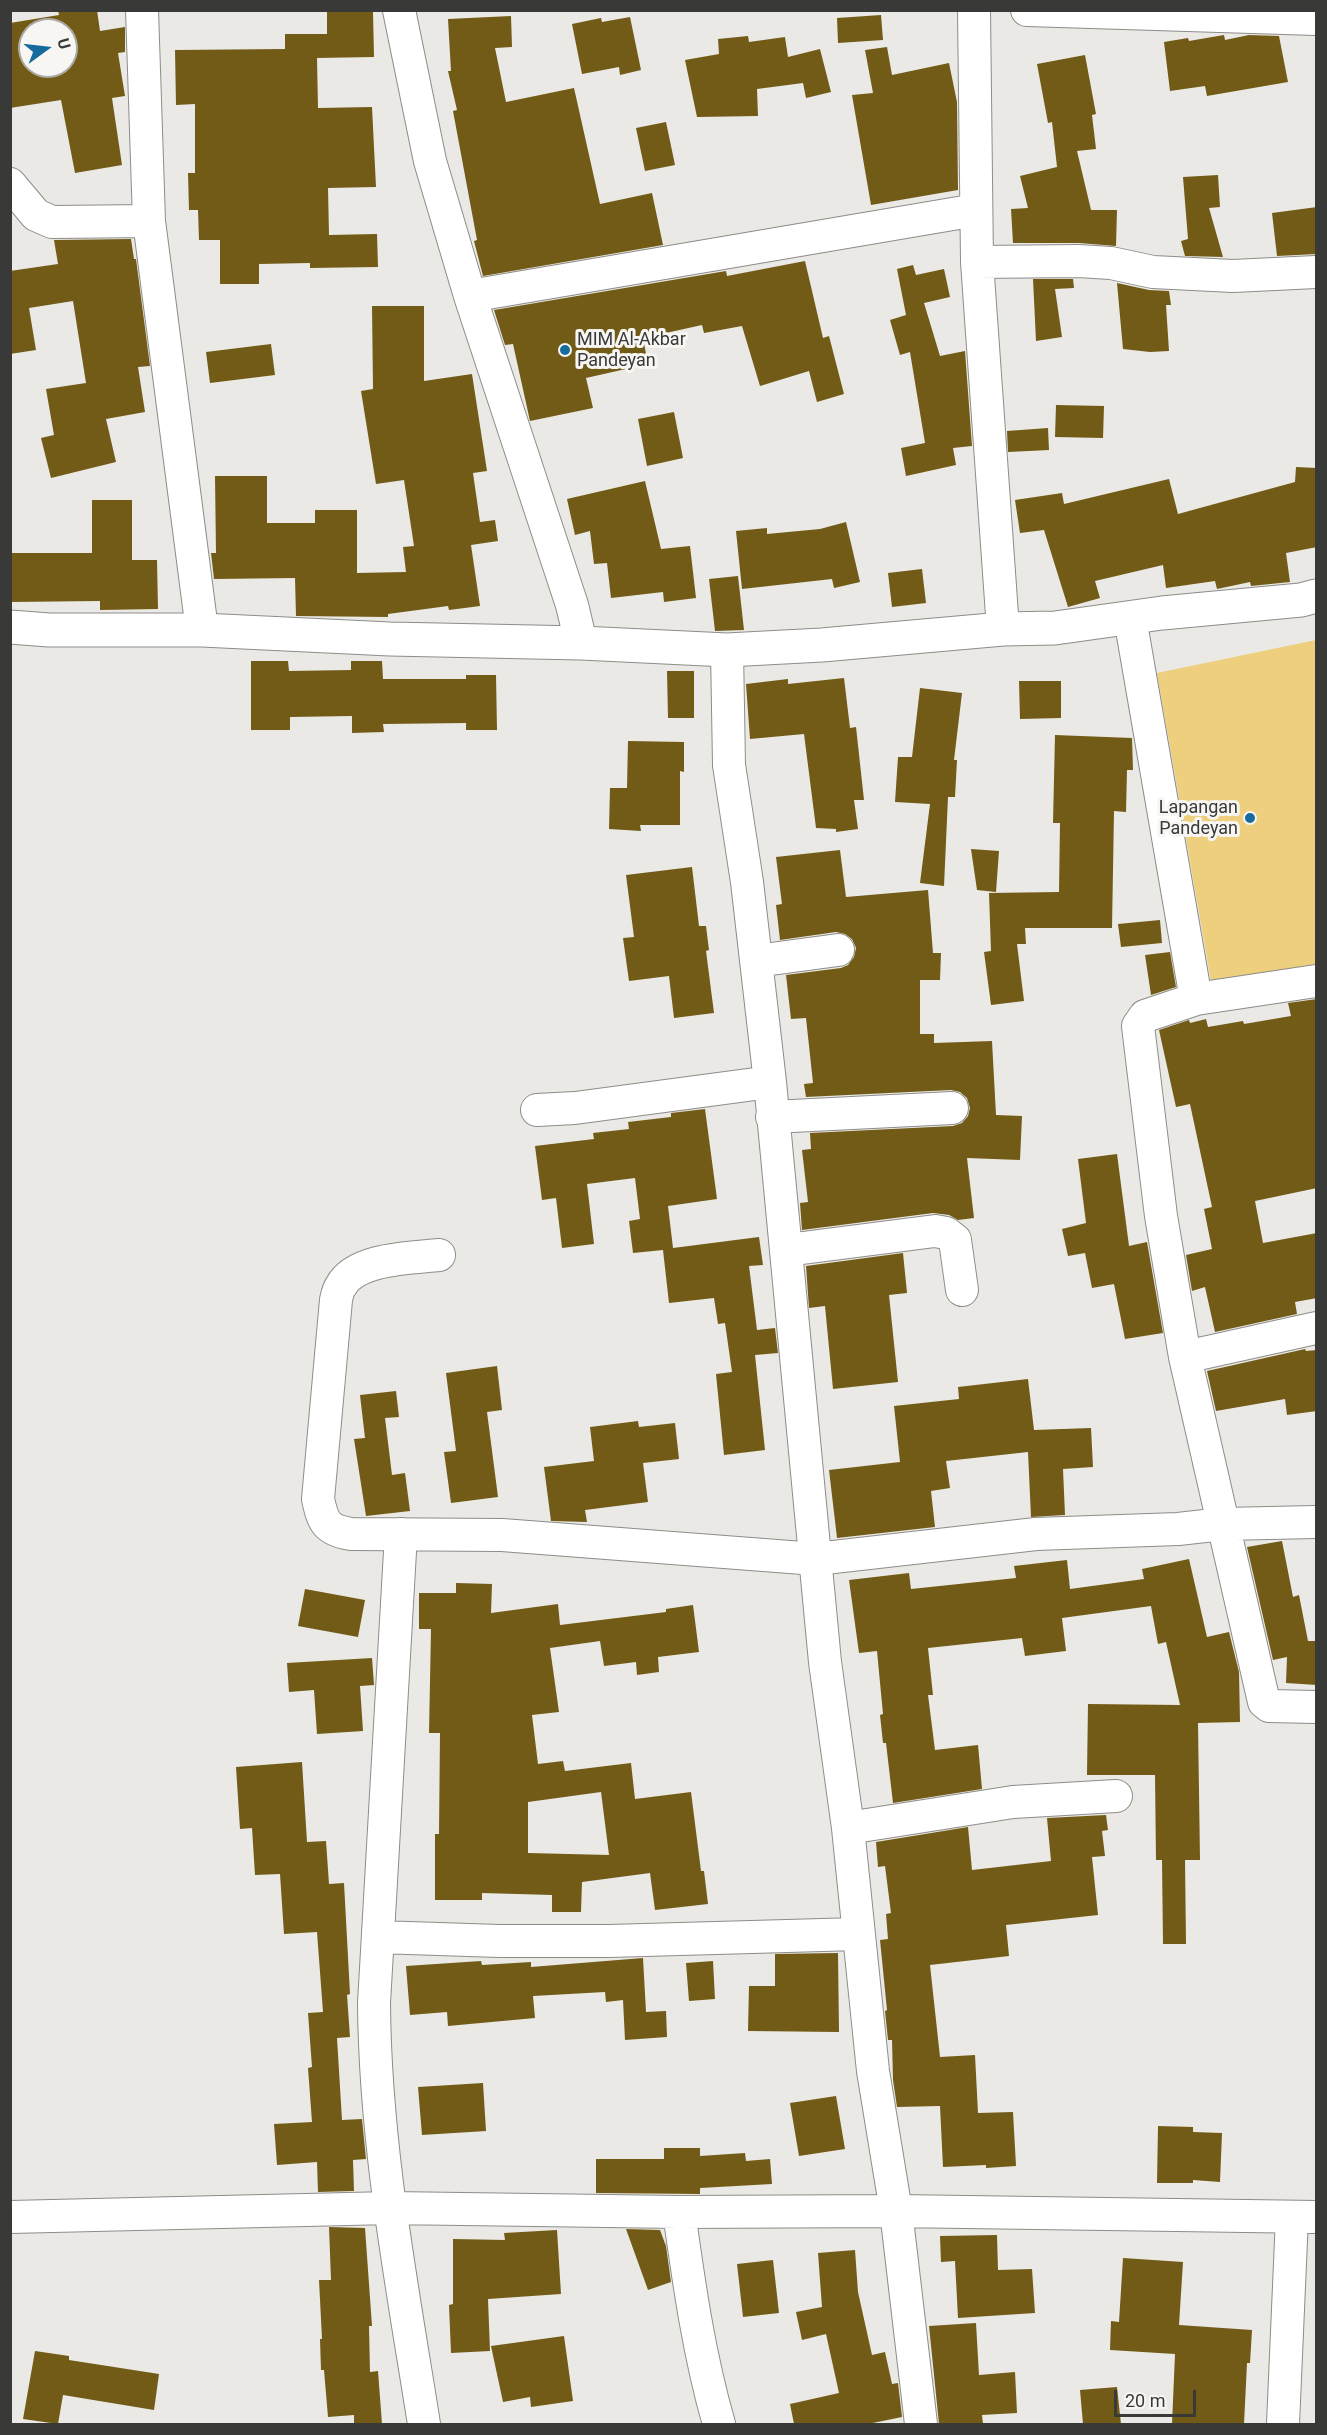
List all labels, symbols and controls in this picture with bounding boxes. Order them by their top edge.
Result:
north arrow [18,18,78,78]
text: U [53,36,74,51]
place label: MIM Al-Akbar Pandeyan [577,329,686,372]
marker: MIM Al-Akbar Pandeyan [558,343,572,357]
place label: Lapangan Pandeyan [1159,797,1238,840]
marker: Lapangan Pandeyan [1243,811,1257,825]
scale bar [1117,2378,1200,2416]
text: 20 m [1125,2390,1165,2411]

